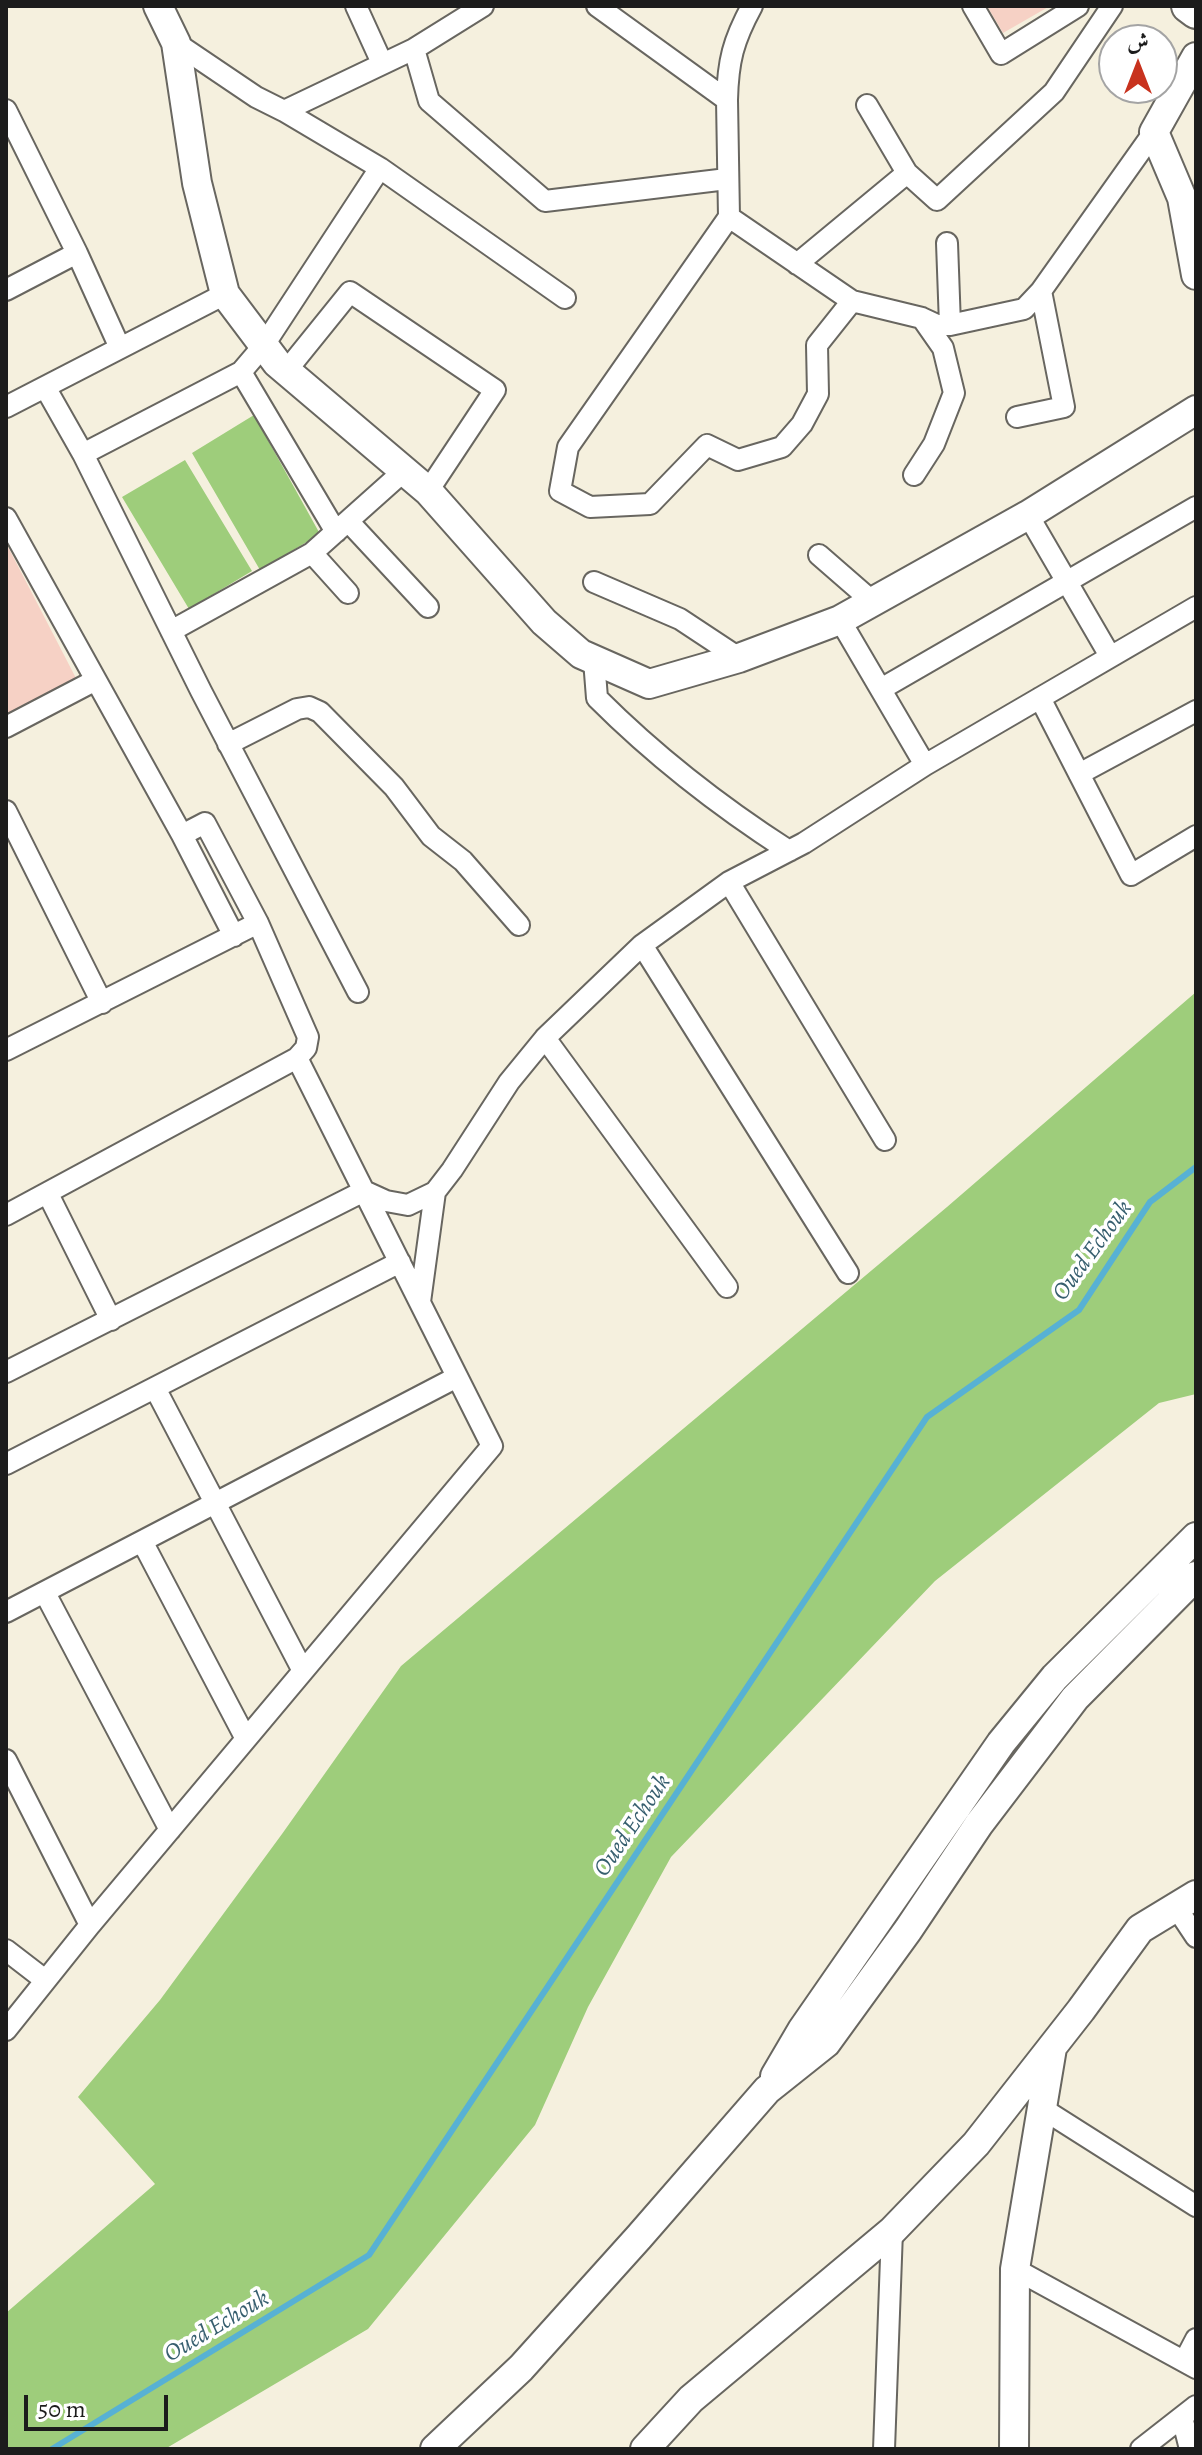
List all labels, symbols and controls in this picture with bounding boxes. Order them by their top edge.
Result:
north arrow [1098,24,1178,104]
text: ش [1127,27,1149,57]
water label: Oued Echouk [1047,1195,1139,1307]
water label: Oued Echouk [588,1770,678,1882]
water label: Oued Echouk [160,2285,274,2369]
scale bar [28,2379,172,2429]
text: 50 m [38,2393,86,2425]

